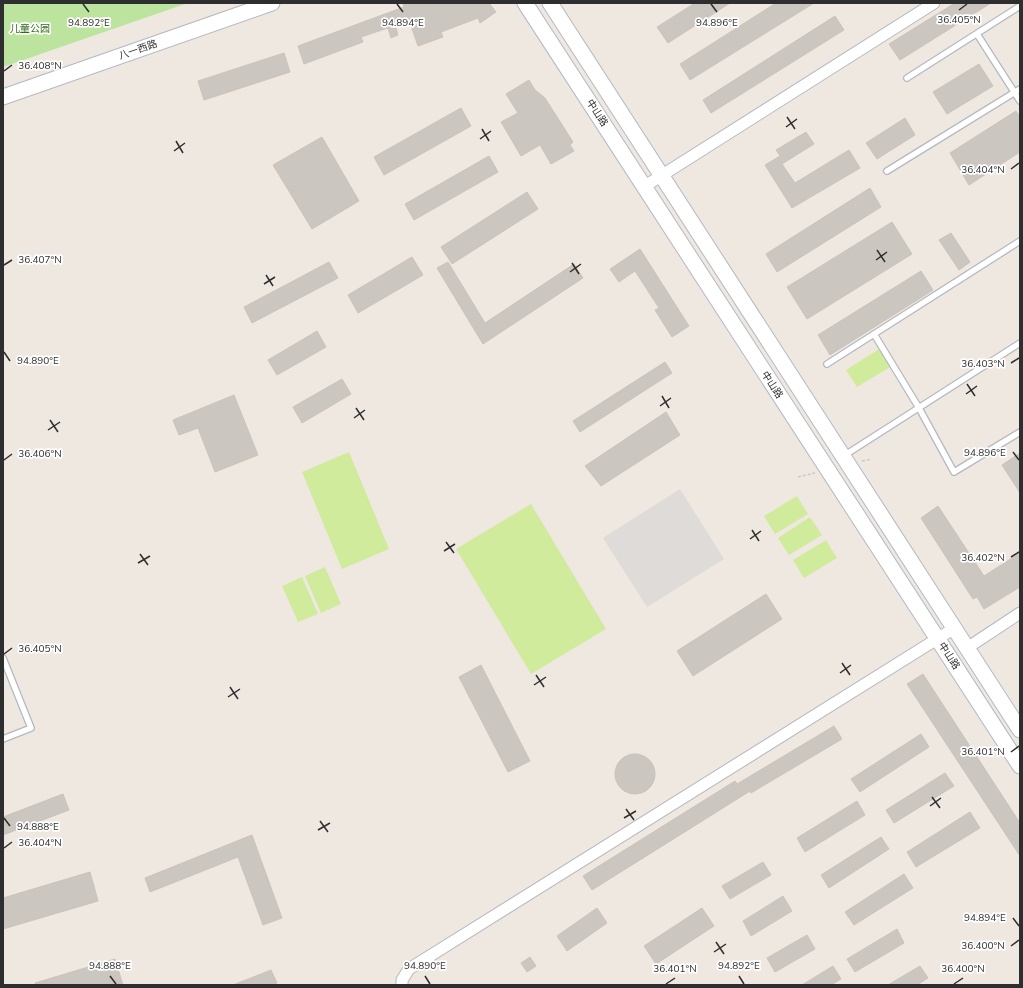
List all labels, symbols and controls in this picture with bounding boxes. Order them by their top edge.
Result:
text: 36.405°N [937,13,981,27]
text: 94.892°E [68,16,110,30]
text: 94.894°E [382,16,424,30]
text: 94.896°E [696,16,738,30]
park label: 儿童公园 [10,22,50,36]
street label: 八一西路 [117,37,159,63]
text: 36.408°N [18,59,62,73]
street label: 中山路 [583,97,611,129]
text: 36.404°N [961,163,1005,177]
text: 36.407°N [18,253,62,267]
text: 94.890°E [17,354,59,368]
text: 36.403°N [961,357,1005,371]
street label: 中山路 [758,369,786,401]
text: 94.896°E [964,446,1006,460]
text: 36.406°N [18,447,62,461]
text: 36.402°N [961,551,1005,565]
street label: 中山路 [935,640,963,672]
text: 36.405°N [18,642,62,656]
text: 36.401°N [961,745,1005,759]
text: 94.888°E [17,820,59,834]
text: 36.404°N [18,836,62,850]
text: 94.894°E [964,911,1006,925]
text: 36.400°N [961,939,1005,953]
text: 94.888°E [89,959,131,973]
text: 94.890°E [404,959,446,973]
text: 94.892°E [718,959,760,973]
text: 36.401°N [653,962,697,976]
text: 36.400°N [941,962,985,976]

